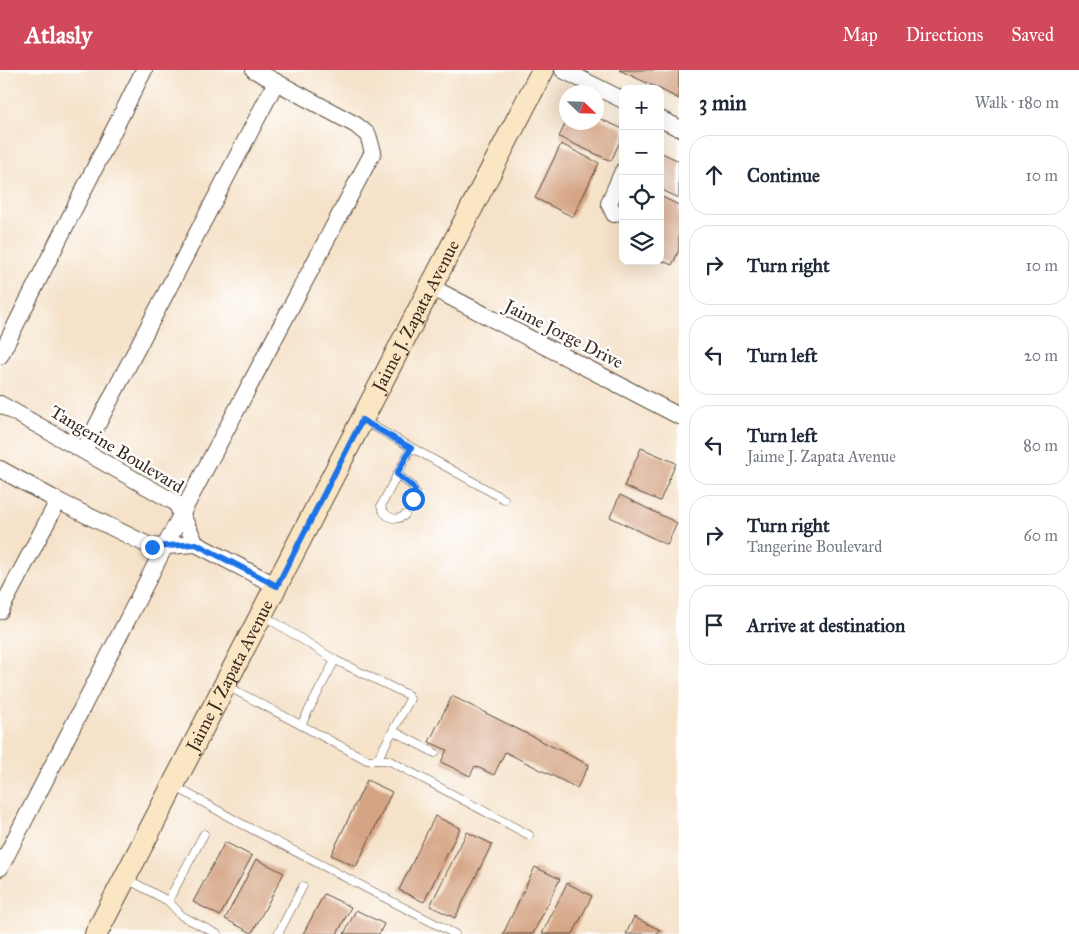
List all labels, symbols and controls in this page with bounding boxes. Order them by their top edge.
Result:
text: Atlasly [25,20,92,50]
text: Map [842,24,878,46]
text: Directions [906,24,983,46]
text: Saved [1011,24,1054,46]
north arrow [559,85,604,130]
map controls [619,85,664,265]
button: + [619,85,664,130]
text: 3 min [699,90,747,116]
text: Walk · 180 m [975,93,1059,112]
button: − [619,130,664,175]
icon: ahead [700,161,728,189]
text: Continue [747,164,820,187]
text: 10 m [1026,166,1058,185]
button: locate [619,175,664,220]
button: layers [619,220,664,265]
street label: Jaime J. Zapata Avenue [367,236,464,398]
icon: right [700,251,728,279]
text: Turn right [747,254,830,277]
text: 10 m [1026,256,1058,275]
street label: Jaime Jorge Drive [499,294,627,374]
icon: left [700,341,728,369]
text: Turn left [747,344,817,367]
text: 20 m [1024,346,1058,365]
street label: Tangerine Boulevard [46,400,188,498]
text: Turn left [747,424,817,447]
icon: left [700,431,728,459]
text: 80 m [1023,436,1058,455]
text: Jaime J. Zapata Avenue [747,447,896,466]
route start [402,488,425,511]
text: Turn right [747,514,830,537]
icon: right [700,521,728,549]
text: 60 m [1024,526,1058,545]
route end [141,536,164,559]
text: Tangerine Boulevard [747,537,882,556]
street label: Jaime J. Zapata Avenue [180,596,278,757]
icon: arrive [700,611,728,639]
text: Arrive at destination [747,614,905,637]

